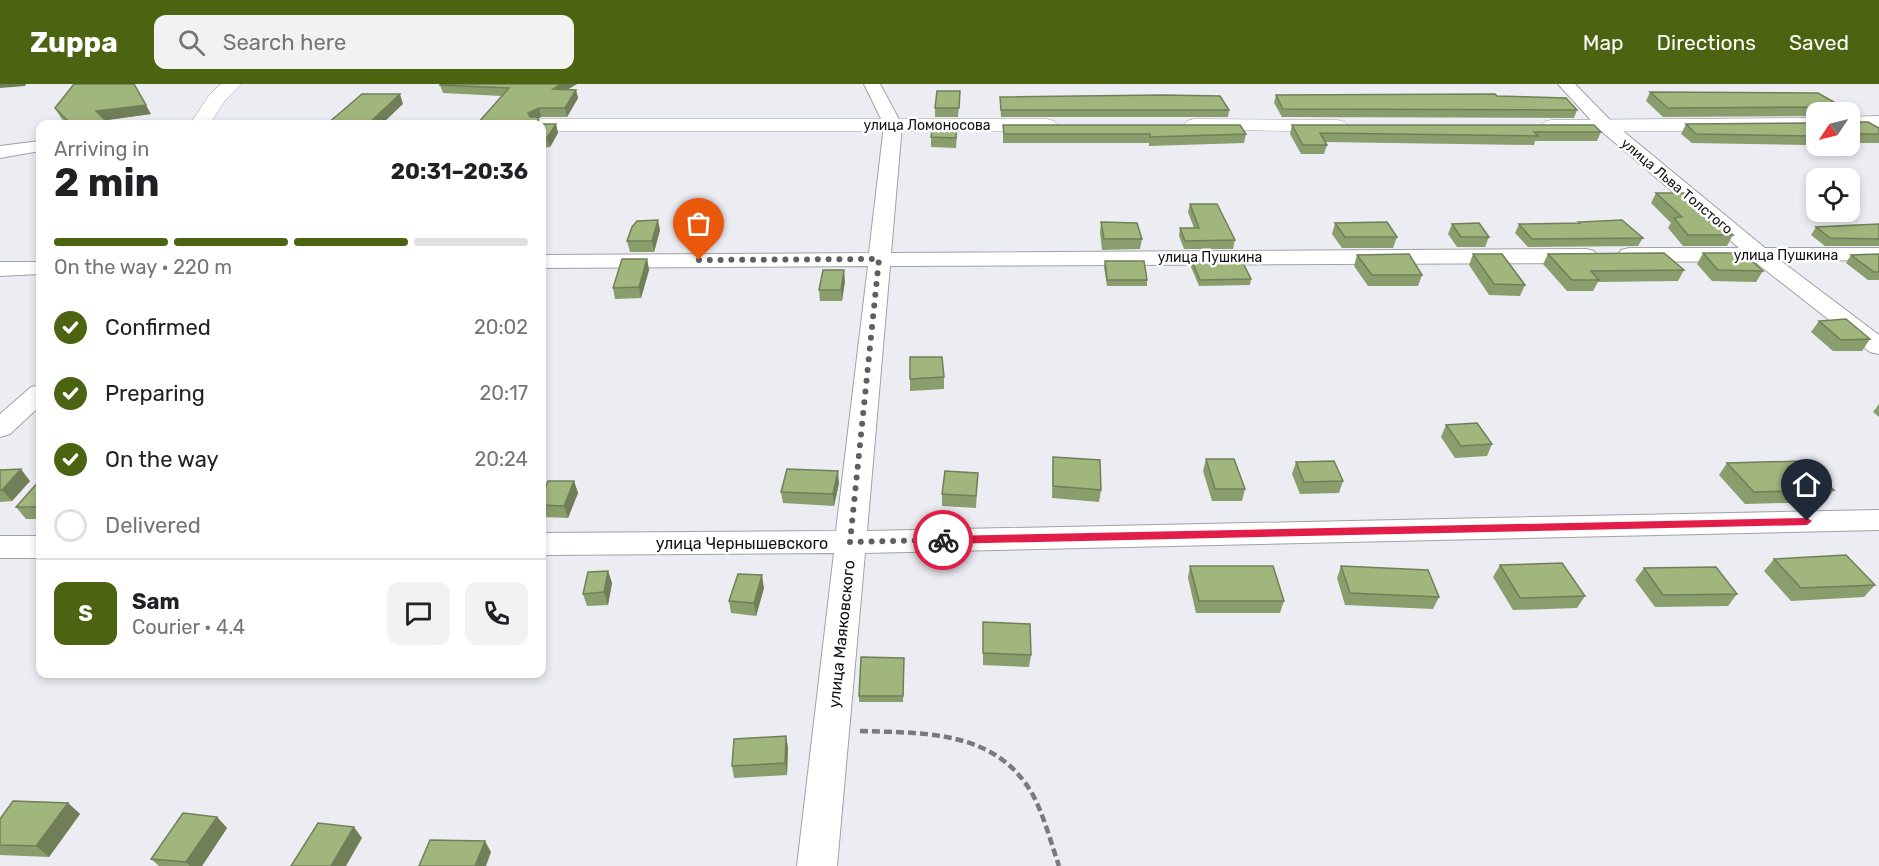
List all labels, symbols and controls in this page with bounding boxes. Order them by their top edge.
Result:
search box [154,15,574,69]
text: Zuppa [30,26,118,59]
icon: search [175,26,208,59]
text: Search here [223,29,346,56]
text: Map [1583,30,1624,55]
text: Directions [1657,30,1756,55]
text: Saved [1789,30,1849,55]
north arrow [1806,102,1860,156]
map controls [1806,102,1860,222]
street label: улица Ломоносова [863,117,991,134]
street label: улица Льва Толстого [1617,135,1736,238]
text: Arriving in [54,137,149,161]
text: 20:31–20:36 [391,158,528,185]
text: 2 min [54,160,160,206]
button: locate [1806,168,1860,222]
pin [673,198,724,260]
icon: bag [682,207,715,240]
street label: улица Пушкина [1734,247,1838,264]
street label: улица Пушкина [1158,249,1262,266]
text: On the way · 220 m [54,255,232,279]
icon: check [54,311,87,344]
text: Confirmed [105,314,211,341]
text: 20:02 [474,315,528,339]
icon: check [54,377,87,410]
text: Preparing [105,380,205,407]
text: 20:17 [480,381,528,405]
icon: check [54,443,87,476]
text: On the way [105,446,219,473]
text: 20:24 [474,447,528,471]
pin [1781,459,1832,521]
icon: home [1790,468,1823,501]
courier [913,510,973,570]
text: Delivered [105,512,201,539]
icon: bike [927,524,960,557]
street label: улица Чернышевского [656,534,828,553]
street label: улица Маяковского [824,559,859,709]
button: chat [387,582,450,645]
button: phone [465,582,528,645]
text: Sam [132,588,180,615]
text: S [78,600,93,627]
text: Courier · 4.4 [132,615,245,639]

